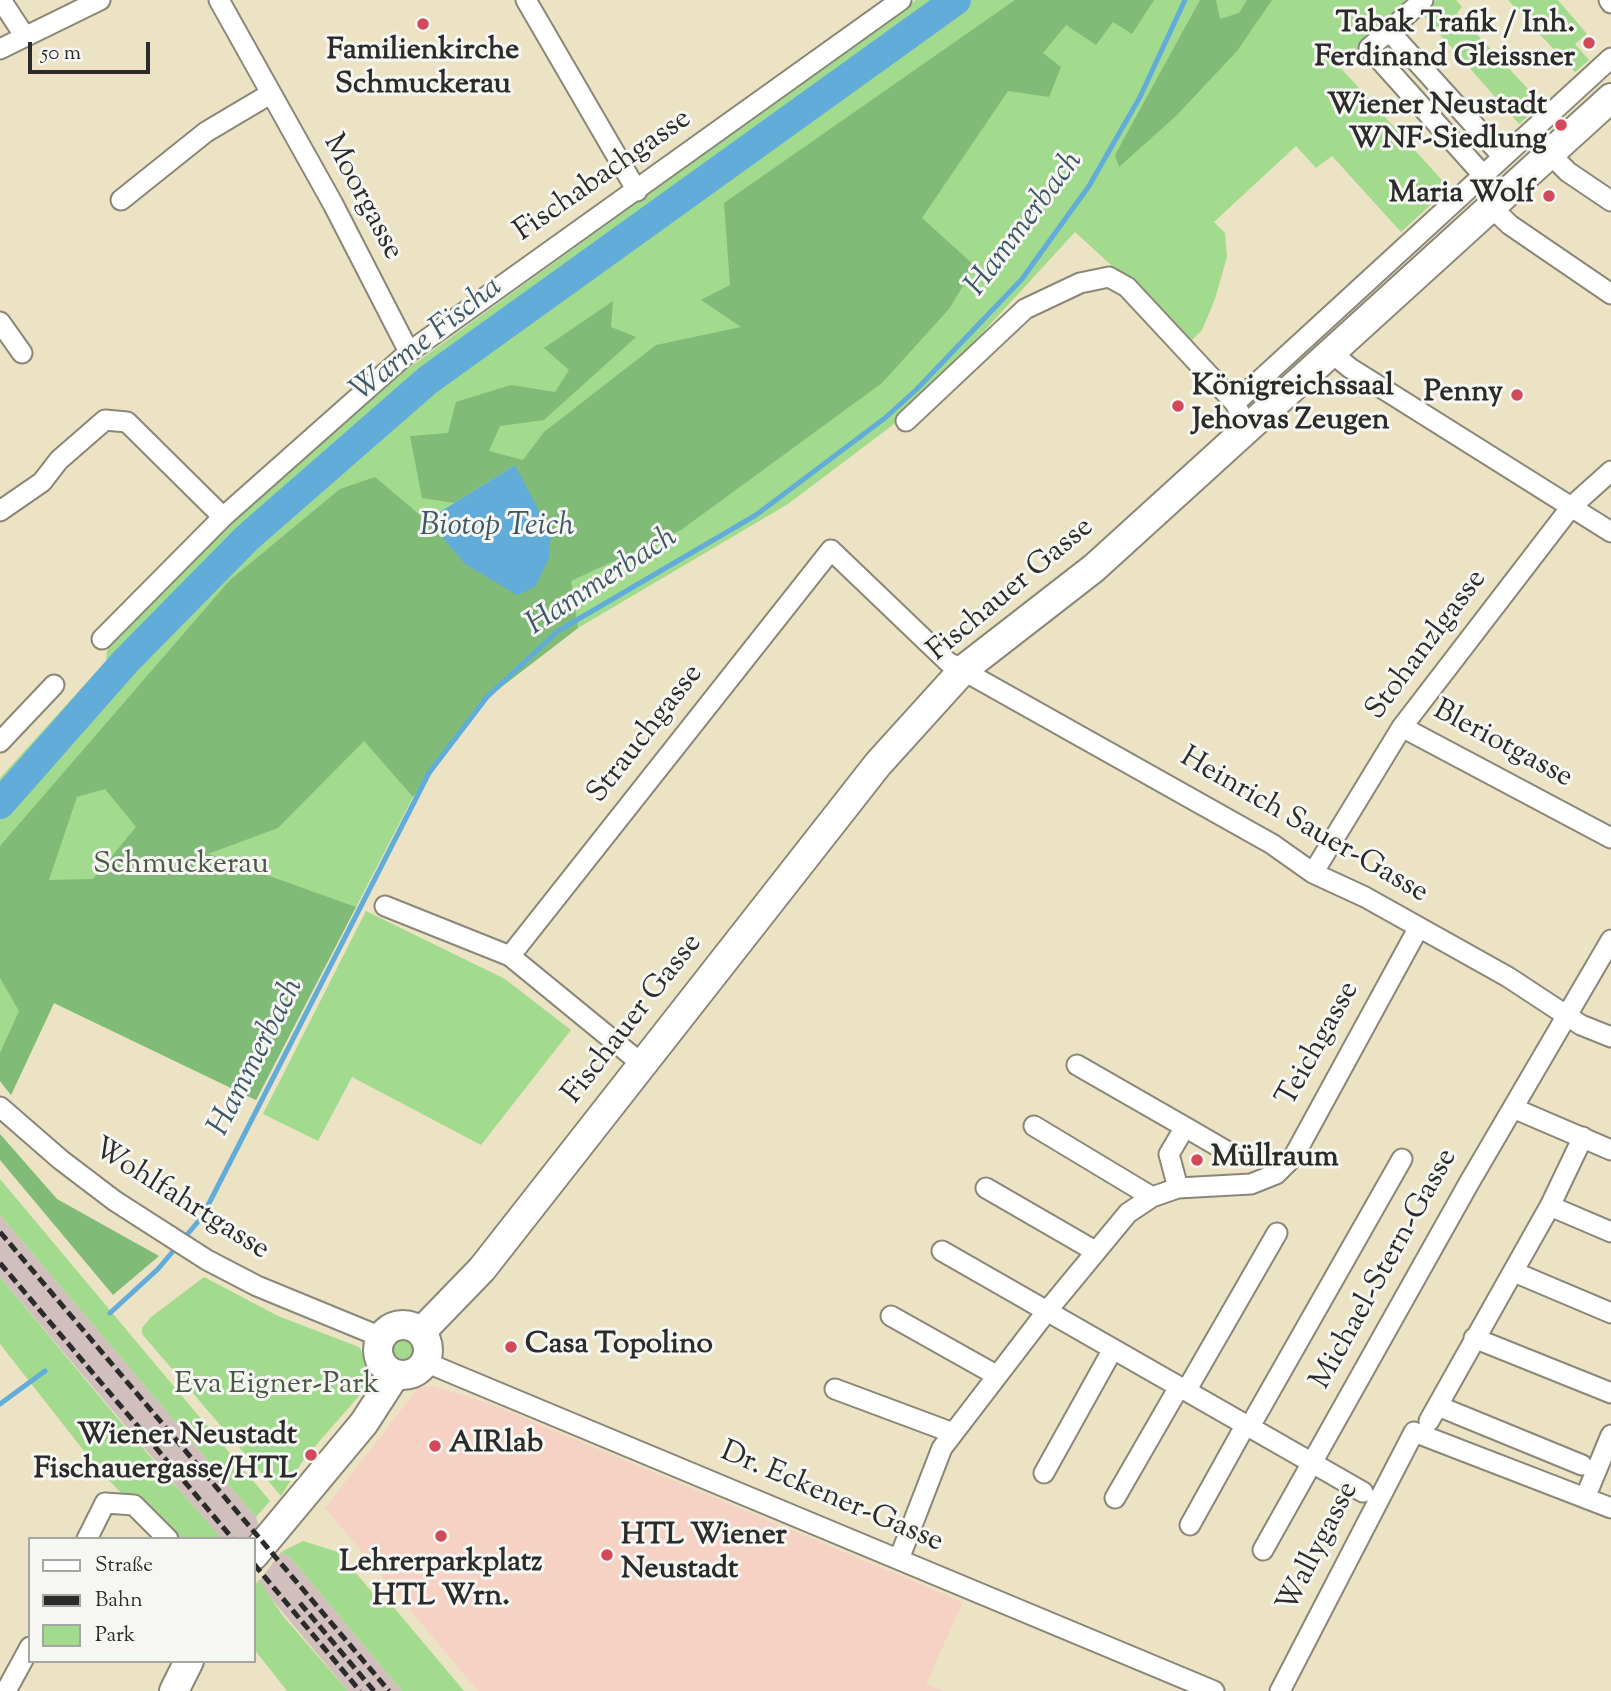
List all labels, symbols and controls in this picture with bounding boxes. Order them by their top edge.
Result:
place label: Tabak Trafik / Inh. Ferdinand Gleissner [1314,8,1575,78]
marker: Familienkirche Schmuckerau [415,16,431,32]
scale bar [32,28,154,72]
place label: Familienkirche Schmuckerau [327,35,519,105]
marker: Tabak Trafik / Inh. Ferdinand Gleissner [1581,35,1597,51]
text: 50 m [41,39,81,69]
place label: Wiener Neustadt WNF-Siedlung [1327,90,1547,160]
street label: Fischabachgasse [509,103,699,251]
marker: Wiener Neustadt WNF-Siedlung [1553,117,1569,133]
street label: Moorgasse [313,129,409,267]
water label: Hammerbach [959,145,1093,305]
place label: Maria Wolf [1389,178,1535,214]
marker: Maria Wolf [1541,188,1557,204]
water label: Warme Fischa [345,270,511,412]
place label: Königreichssaal Jehovas Zeugen [1192,371,1394,442]
place label: Penny [1424,377,1503,413]
marker: Penny [1509,387,1525,403]
marker: Königreichssaal Jehovas Zeugen [1170,398,1186,414]
water label: Biotop Teich [420,510,574,548]
street label: Fischauer Gasse [922,511,1102,671]
water label: Hammerbach [520,520,686,646]
street label: Stohanzlgasse [1360,564,1496,728]
street label: Strauchgasse [581,658,713,812]
street label: Bleriotgasse [1426,694,1578,798]
street label: Heinrich Sauer-Gasse [1172,741,1434,913]
park label: Schmuckerau [93,849,269,885]
street label: Fischauer Gasse [556,928,712,1112]
water label: Hammerbach [202,973,314,1143]
street label: Teichgasse [1271,976,1369,1114]
street label: Wohlfahrtgasse [85,1132,275,1270]
place label: Müllraum [1211,1142,1339,1178]
street label: Michael-Stern-Gasse [1305,1143,1467,1397]
marker: Müllraum [1189,1152,1205,1168]
place label: Casa Topolino [525,1329,713,1365]
marker: Casa Topolino [503,1339,519,1355]
park label: Eva Eigner-Park [174,1369,380,1405]
place label: Wiener Neustadt Fischauergasse/HTL [34,1420,297,1490]
place label: AIRlab [449,1428,543,1464]
street label: Dr. Eckener-Gasse [714,1436,948,1562]
marker: AIRlab [427,1438,443,1454]
marker: Wiener Neustadt Fischauergasse/HTL [303,1447,319,1463]
street label: Wallygasse [1272,1476,1368,1620]
place label: HTL Wiener Neustadt [621,1520,787,1590]
marker: Lehrerparkplatz HTL Wrn. [433,1528,449,1544]
legend [28,1537,256,1663]
place label: Lehrerparkplatz HTL Wrn. [340,1547,542,1618]
marker: HTL Wiener Neustadt [599,1547,615,1563]
text: Straße [95,1551,153,1581]
text: Bahn [95,1586,143,1616]
text: Park [95,1621,135,1651]

